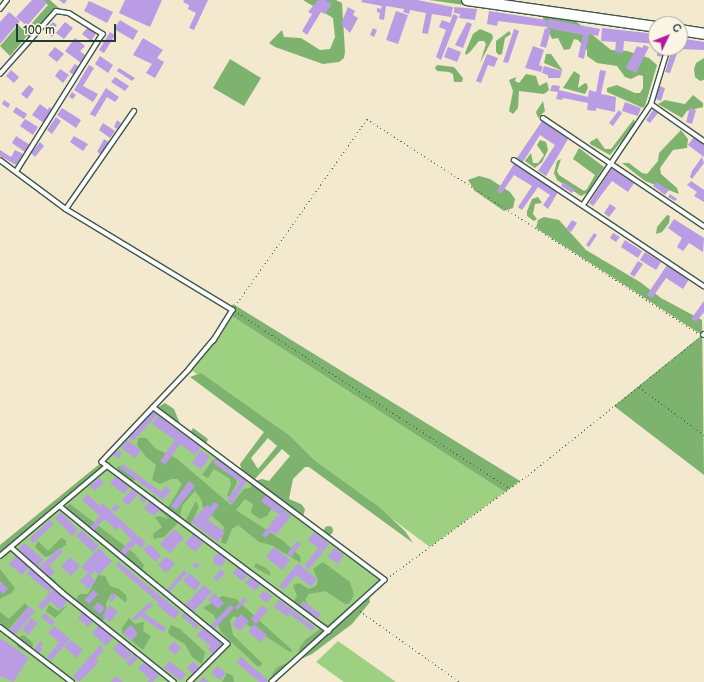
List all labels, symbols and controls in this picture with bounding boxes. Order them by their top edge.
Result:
scale bar [18,16,118,42]
north arrow [648,16,688,56]
text: С [669,21,684,35]
text: 100 m [23,23,55,38]

